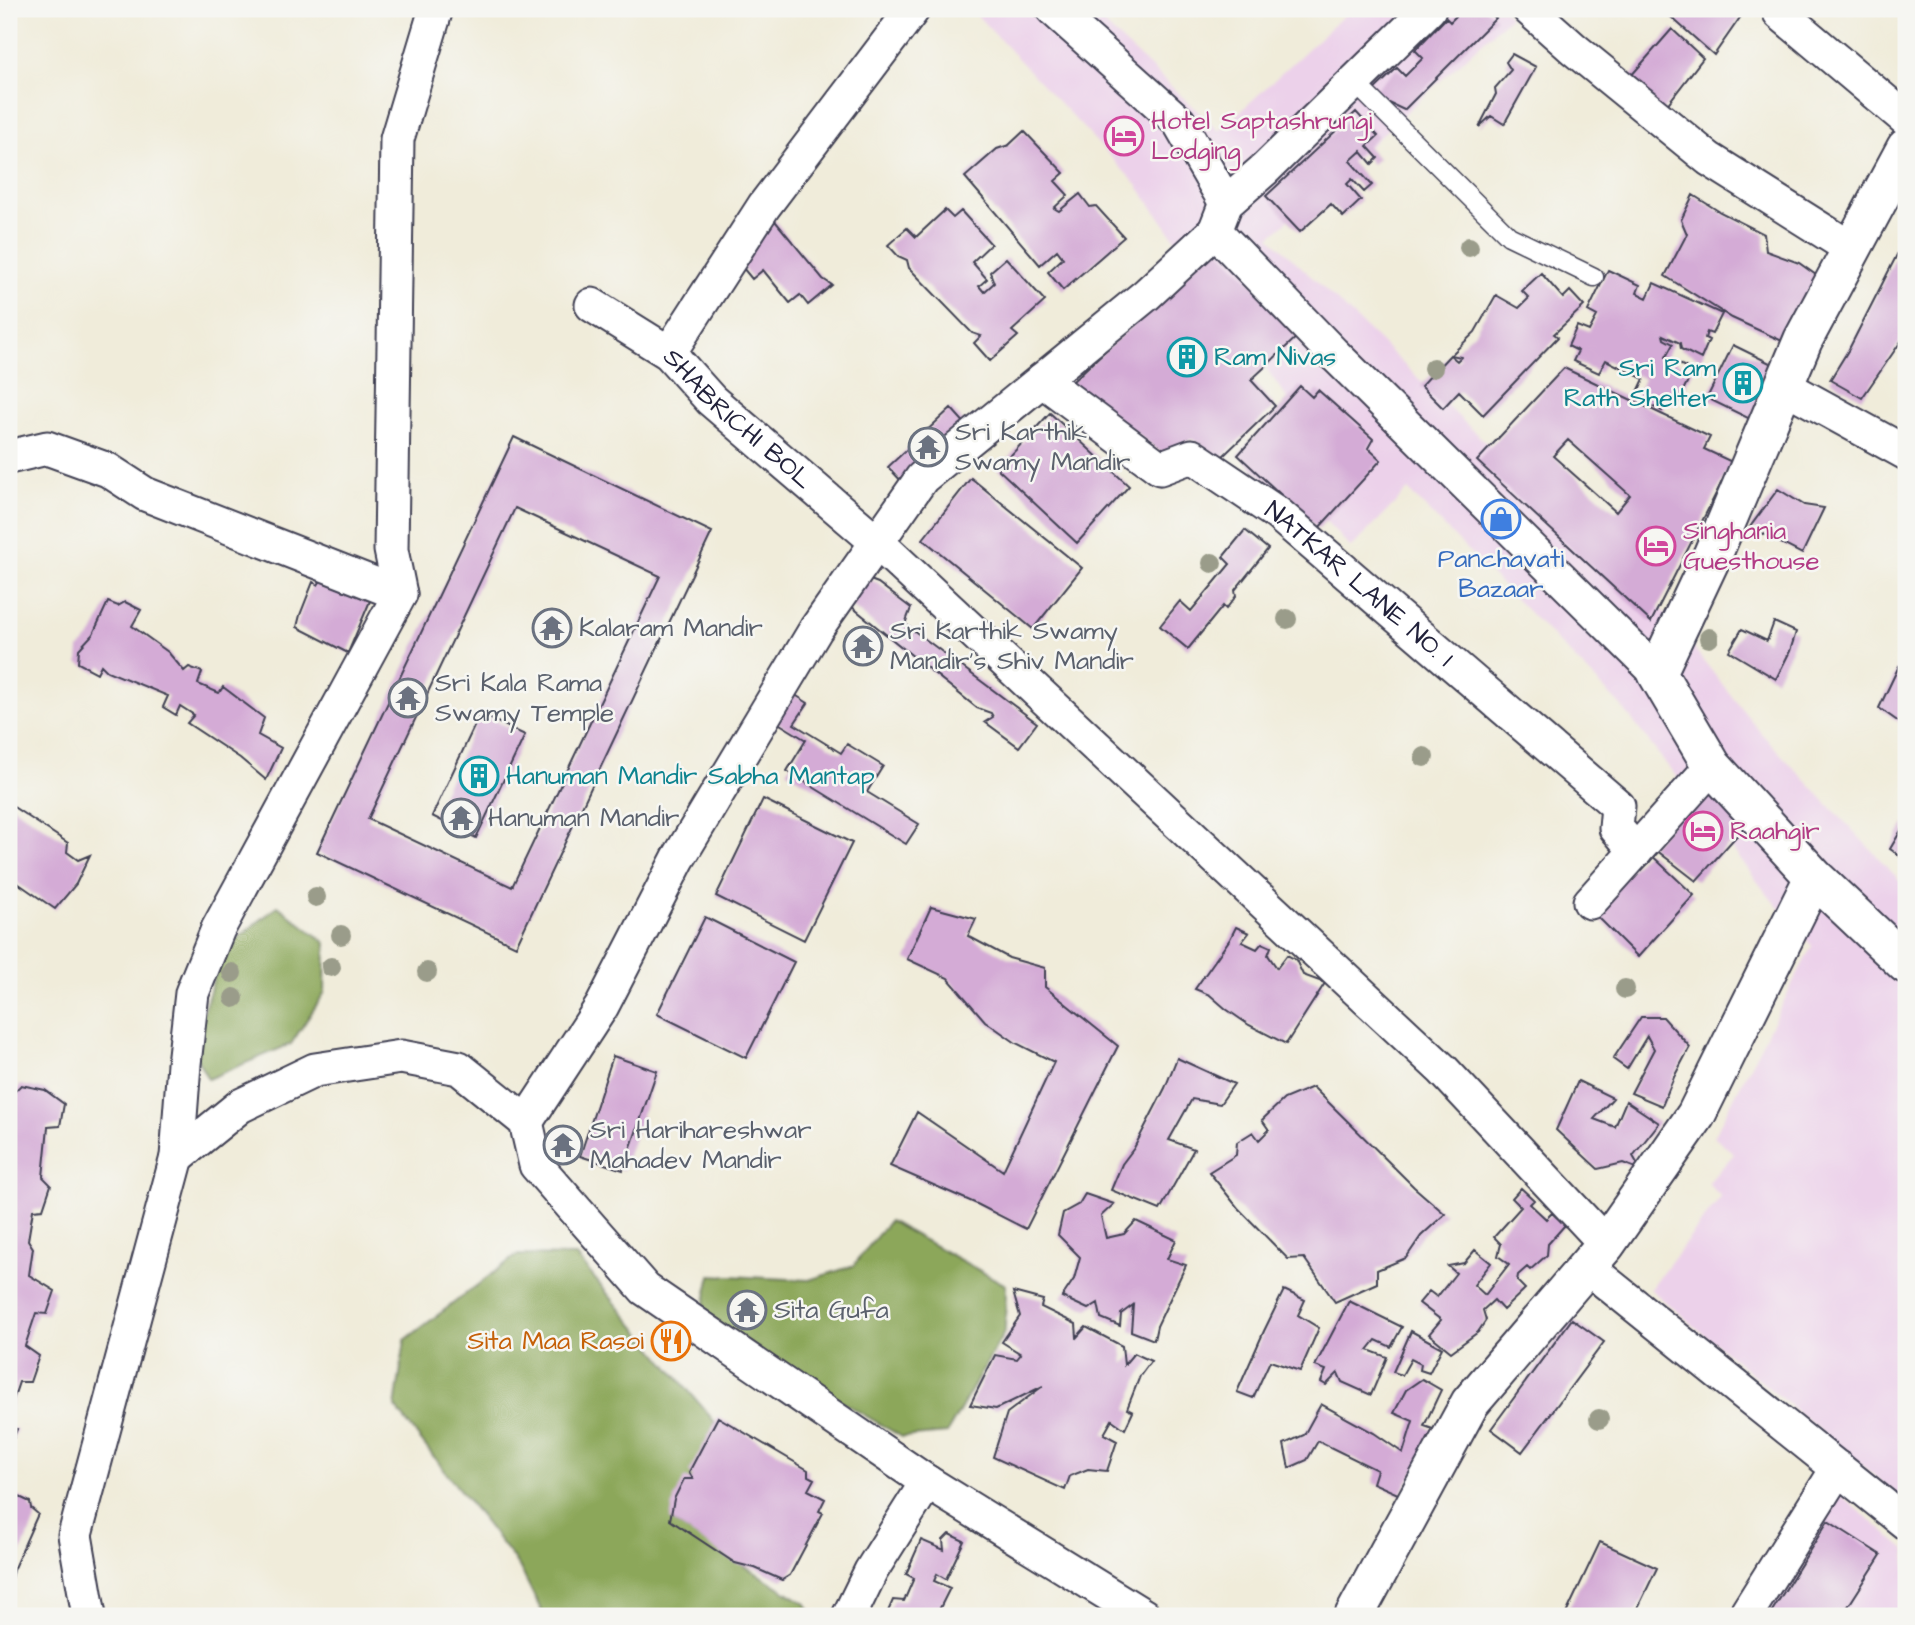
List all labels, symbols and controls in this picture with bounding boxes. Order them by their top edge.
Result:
place label: Hotel Saptashrungi Lodging [1151,103,1372,171]
hotel icon: Hotel Saptashrungi Lodging [1103,115,1145,157]
building icon: Ram Nivas [1166,336,1208,378]
place label: Ram Nivas [1214,339,1336,375]
street label: SHABRICHI BOL [655,340,820,497]
place label: Sri Ram Rath Shelter [1564,350,1717,416]
building icon: Sri Ram Rath Shelter [1722,362,1764,404]
place label: Sri Karthik Swamy Mandir [955,414,1130,482]
temple icon: Sri Karthik Swamy Mandir [907,426,949,468]
street label: NATKAR LANE NO. 1 [1258,492,1461,675]
shop icon: Panchavati Bazaar [1480,498,1522,540]
place label: Singhania Guesthouse [1683,513,1820,579]
hotel icon: Singhania Guesthouse [1635,525,1677,567]
place label: Panchavati Bazaar [1438,541,1564,607]
temple icon: Kalaram Mandir [531,607,573,649]
place label: Kalaram Mandir [579,610,763,646]
place label: Sri Karthik Swamy Mandir's Shiv Mandir [890,613,1134,679]
temple icon: Sri Karthik Swamy Mandir's Shiv Mandir [842,625,884,667]
place label: Sri Kala Rama Swamy Temple [435,665,614,733]
temple icon: Sri Kala Rama Swamy Temple [387,677,429,719]
building icon: Hanuman Mandir Sabha Mantap [458,755,500,797]
place label: Hanuman Mandir Sabha Mantap [506,758,875,794]
temple icon: Hanuman Mandir [440,797,482,839]
place label: Hanuman Mandir [488,800,679,836]
hotel icon: Raahgir [1682,810,1724,852]
place label: Raahgir [1730,813,1820,851]
place label: Sri Harihareshwar Mahadev Mandir [590,1112,812,1178]
temple icon: Sri Harihareshwar Mahadev Mandir [542,1124,584,1166]
temple icon: Sita Gufa [726,1289,768,1331]
place label: Sita Gufa [774,1292,889,1328]
restaurant icon: Sita Maa Rasoi [650,1320,692,1362]
place label: Sita Maa Rasoi [467,1323,644,1359]

